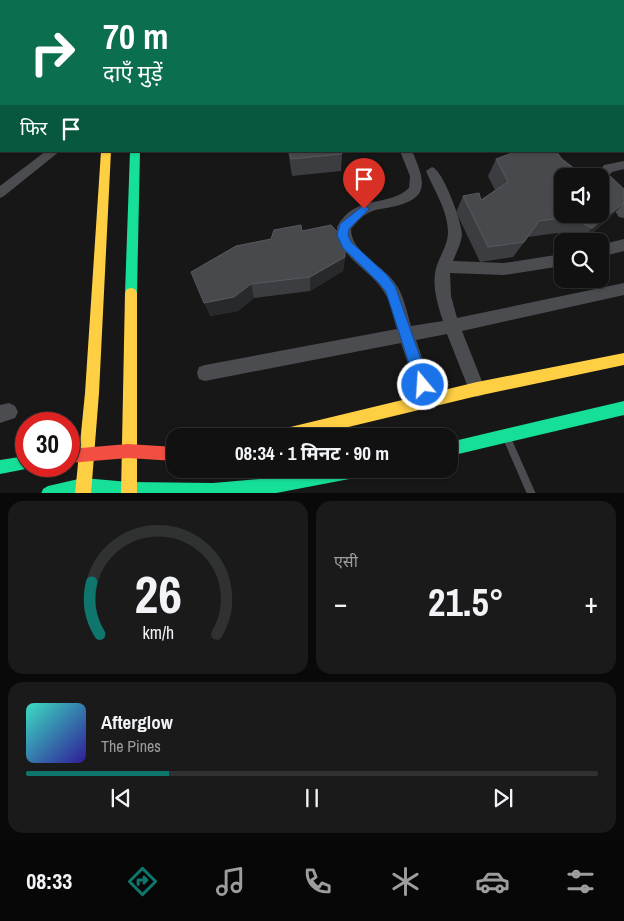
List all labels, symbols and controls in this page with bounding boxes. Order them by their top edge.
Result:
text: 70 m [103,13,168,60]
icon: right [20,20,85,85]
text: दाएँ मुड़ें [103,58,163,88]
text: फिर [20,115,47,141]
icon: arrive [57,115,85,143]
pin [343,158,385,209]
icon: arrive [350,165,378,193]
map controls [554,168,609,288]
button: sound [554,168,609,223]
button: search [554,233,609,288]
position arrow [396,358,448,410]
speed limit sign: 30 [15,412,80,477]
text: 08:34 · 1 मिनट · 90 m [235,440,389,466]
text: एसी [334,550,358,572]
text: 26 [134,559,182,629]
text: 21.5° [428,577,504,628]
text: − [334,584,347,622]
text: + [585,584,598,622]
text: km/h [142,621,174,645]
text: Afterglow [101,709,173,735]
text: The Pines [101,735,161,757]
icon: previous [107,784,135,812]
icon: pause [298,784,326,812]
icon: next [489,784,517,812]
icon: directions [125,864,160,899]
icon: music [213,864,248,899]
icon: phone [300,864,335,899]
icon: climate [388,864,423,899]
icon: car [475,864,510,899]
icon: filters [563,864,598,899]
text: 08:33 [26,866,72,896]

